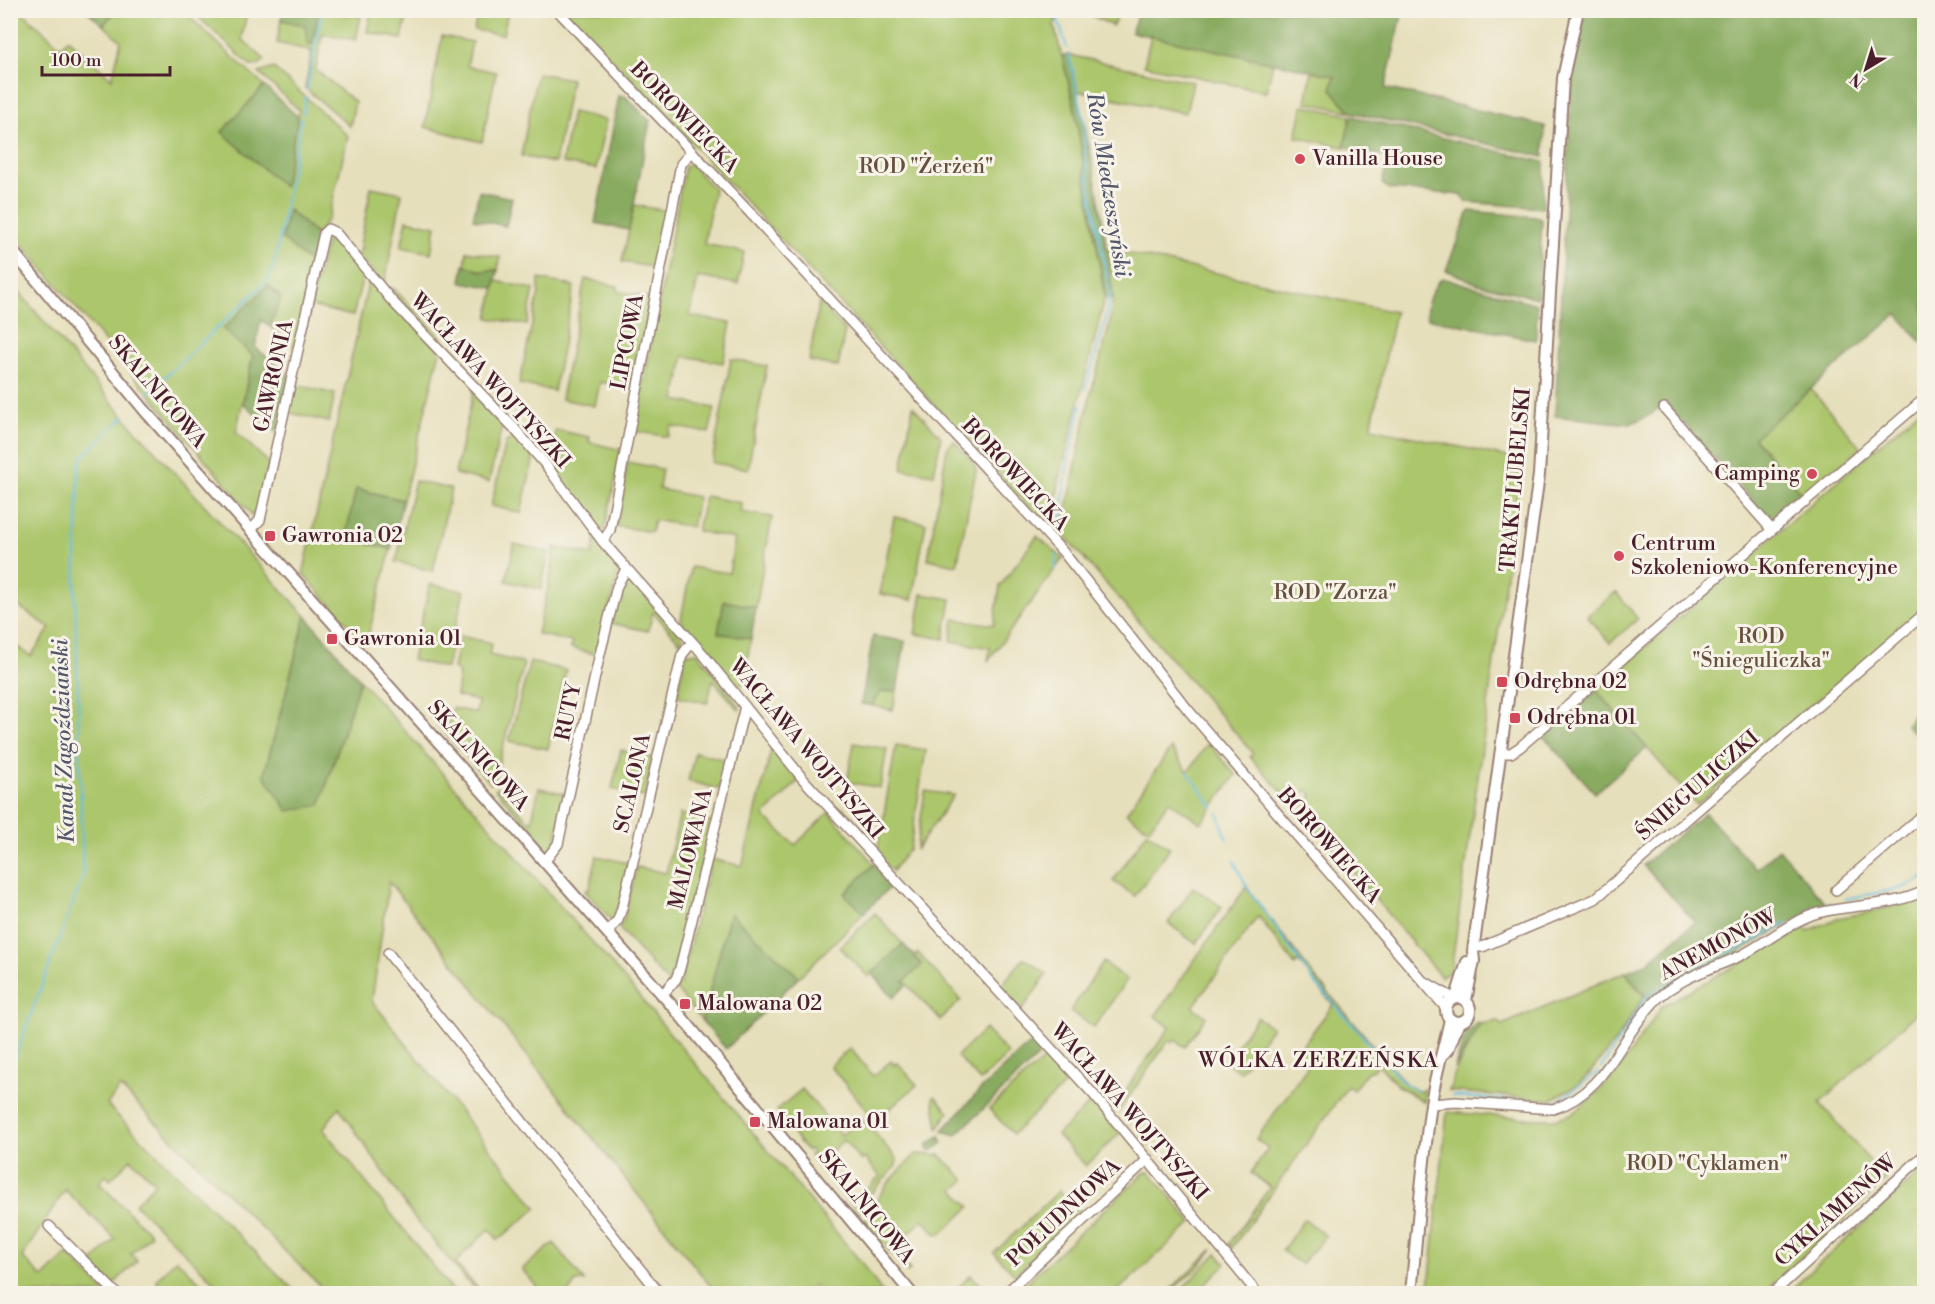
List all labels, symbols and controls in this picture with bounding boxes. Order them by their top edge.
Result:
scale bar [42,39,170,77]
north arrow [1836,39,1896,99]
text: 100 m [51,49,102,72]
street label: BOROWIECKA [623,56,744,180]
text: N [1846,68,1869,92]
water label: Rów Miedzeszyński [1080,90,1136,279]
place label: Vanilla House [1311,146,1443,172]
park label: ROD "Żerżeń" [859,152,993,180]
marker: Vanilla House [1293,152,1307,166]
street label: WACŁAWA WOJTYSZKI [404,287,576,474]
street label: LIPCOWA [606,291,650,392]
street label: GAWRONIA [248,317,300,435]
street label: SKALNICOWA [102,330,212,454]
street label: TRAKT LUBELSKI [1495,387,1537,573]
street label: BOROWIECKA [955,412,1075,538]
place label: Camping [1714,461,1800,487]
marker: Camping [1805,467,1819,481]
place label: Gawronia 02 [282,523,403,549]
marker: Gawronia 02 [263,529,277,543]
place label: Centrum Szkoleniowo-Konferencyjne [1631,531,1898,581]
marker: Centrum Szkoleniowo-Konferencyjne [1612,549,1626,563]
park label: ROD "Zorza" [1273,580,1397,606]
park label: ROD "Śnieguliczka" [1692,624,1830,674]
place label: Gawronia 01 [344,626,462,652]
marker: Gawronia 01 [325,632,339,646]
water label: Kanał Zagoździański [47,638,81,844]
street label: WACŁAWA WOJTYSZKI [722,653,889,844]
place label: Odrębna 02 [1514,669,1627,695]
marker: Odrębna 02 [1495,675,1509,689]
street label: RUTY [550,680,588,743]
street label: SKALNICOWA [422,695,535,817]
place label: Odrębna 01 [1527,705,1637,731]
marker: Odrębna 01 [1508,711,1522,725]
street label: ŚNIEGULICZKI [1629,723,1765,846]
street label: SCALONA [609,730,657,835]
street label: BOROWIECKA [1271,782,1387,910]
street label: MALOWANA [663,785,719,912]
street label: ANEMONÓW [1653,900,1782,987]
place label: Malowana 02 [697,991,822,1017]
marker: Malowana 02 [678,997,692,1011]
street label: WACŁAWA WOJTYSZKI [1044,1017,1213,1206]
district label: WÓLKA ZERZEŃSKA [1197,1045,1440,1074]
place label: Malowana 01 [767,1109,889,1135]
marker: Malowana 01 [748,1115,762,1129]
street label: SKALNICOWA [812,1145,920,1270]
street label: CYKLAMENÓW [1768,1147,1903,1273]
park label: ROD "Cyklamen" [1626,1151,1788,1177]
street label: POŁUDNIOWA [1002,1153,1127,1272]

